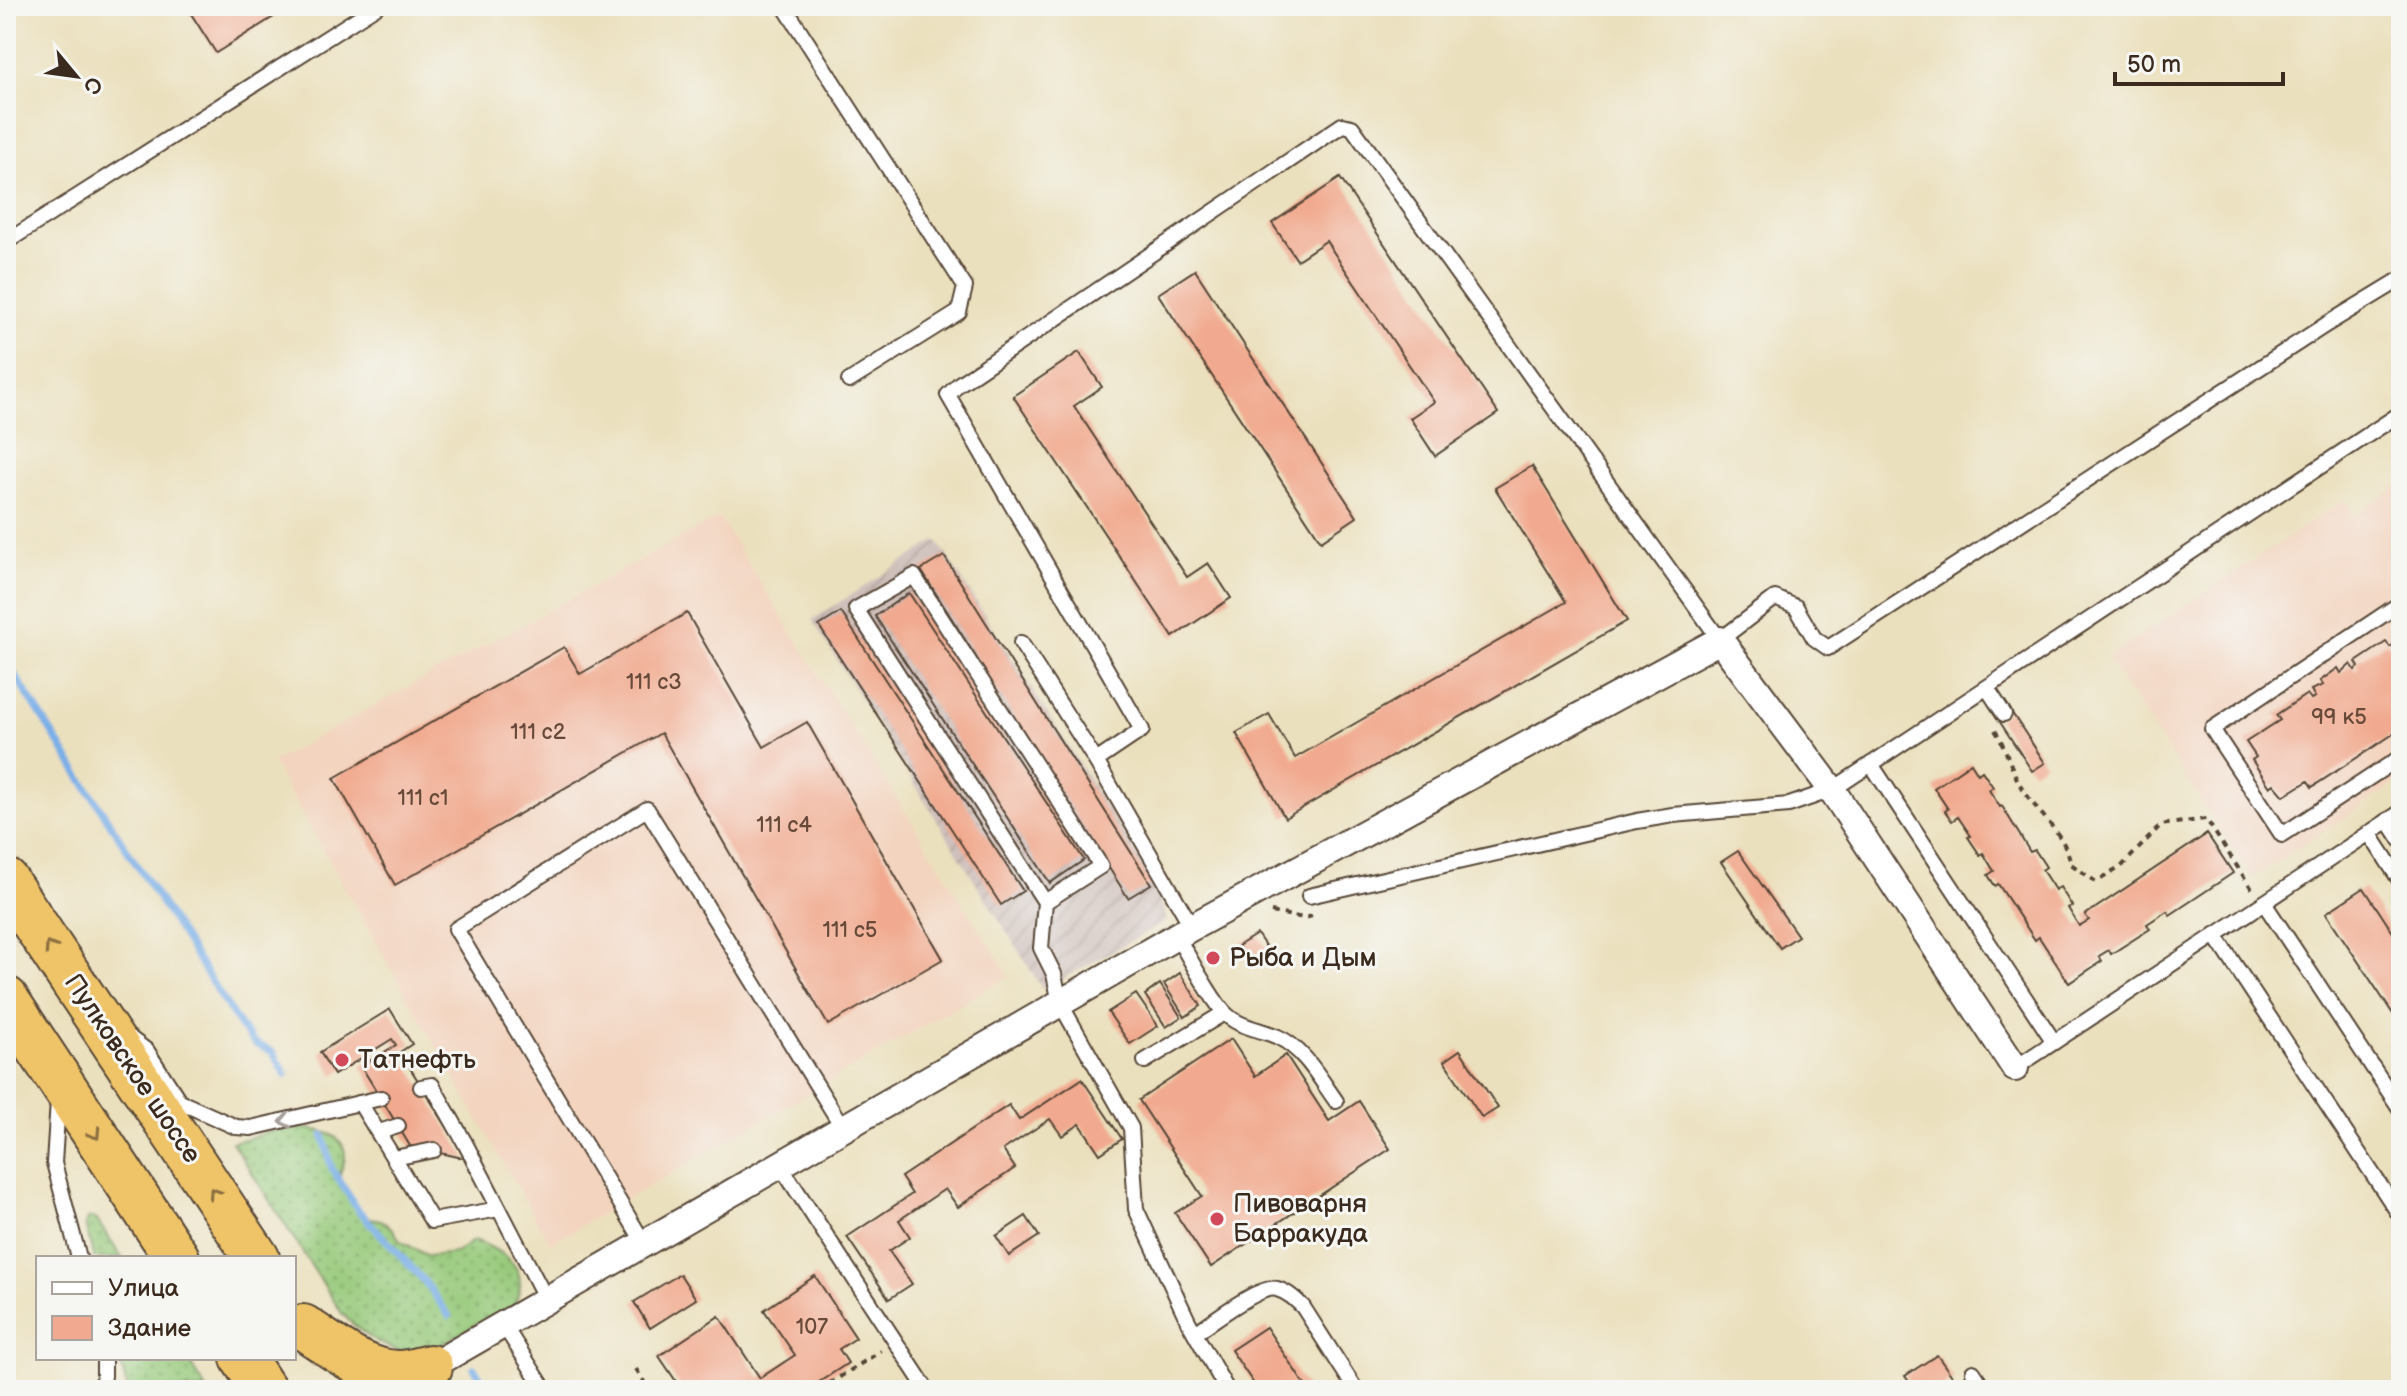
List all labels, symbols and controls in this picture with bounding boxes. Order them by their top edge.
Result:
north arrow [36,36,116,116]
scale bar [2115,36,2283,86]
text: 50 m [2127,50,2181,79]
text: С [77,72,108,98]
house number: 111 с3 [626,669,682,696]
house number: 99 к5 [2311,704,2367,731]
house number: 111 с2 [510,719,566,746]
house number: 111 с1 [398,785,448,812]
house number: 111 с4 [756,812,812,839]
house number: 111 с5 [823,917,877,944]
one-way arrow [45,941,60,956]
place label: Рыба и Дым [1229,943,1377,974]
marker: Рыба и Дым [1204,949,1222,967]
street label: Пулковское шоссе [57,968,207,1170]
place label: Татнефть [358,1045,476,1076]
marker: Татнефть [333,1051,351,1069]
one-way arrow [278,1112,292,1129]
one-way arrow [85,1126,100,1140]
one-way arrow [209,1187,224,1202]
place label: Пивоварня Барракуда [1233,1189,1368,1250]
marker: Пивоварня Барракуда [1208,1210,1226,1228]
legend [36,1256,296,1360]
text: Улица [108,1274,179,1303]
text: Здание [108,1314,191,1343]
house number: 107 [796,1314,828,1341]

